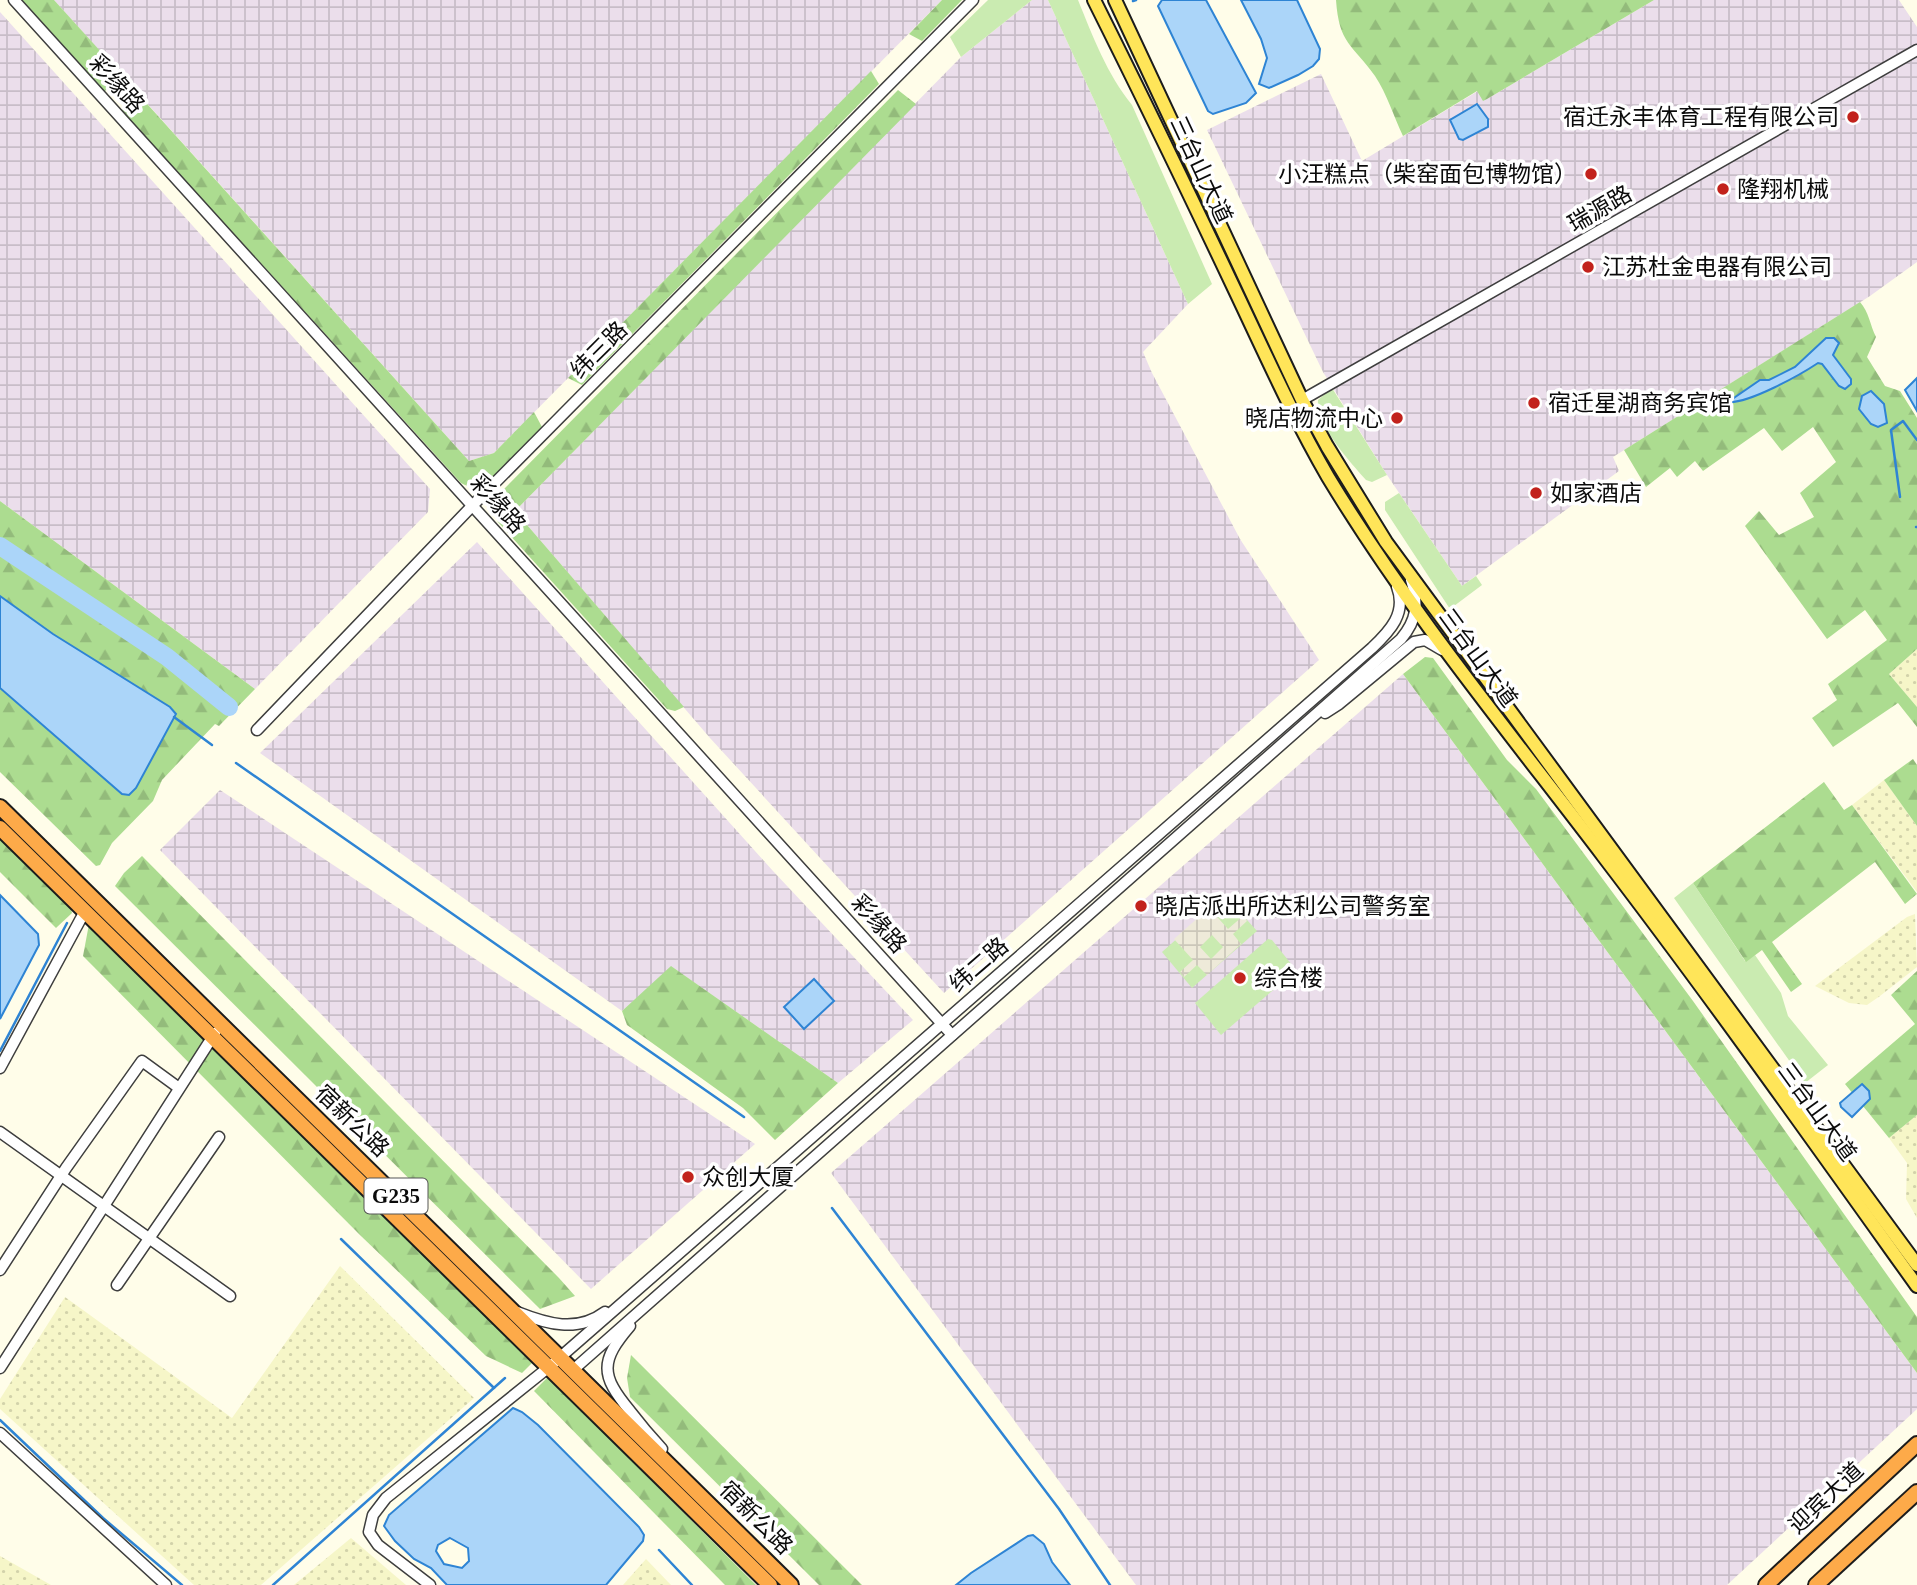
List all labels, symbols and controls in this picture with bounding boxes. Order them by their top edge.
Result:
street label: 彩缘路 [85,50,149,118]
place label: 宿迁永丰体育工程有限公司 [1563,105,1839,130]
marker: 宿迁永丰体育工程有限公司 [1845,109,1861,125]
street label: 三台山大道 [1165,113,1237,227]
place label: 小汪糕点（柴窑面包博物馆） [1278,162,1577,187]
marker: 小汪糕点（柴窑面包博物馆） [1583,166,1599,182]
place label: 隆翔机械 [1737,177,1829,202]
street label: 瑞源路 [1564,181,1636,237]
marker: 隆翔机械 [1715,181,1731,197]
place label: 江苏杜金电器有限公司 [1602,255,1832,280]
marker: 江苏杜金电器有限公司 [1580,259,1596,275]
street label: 纬三路 [566,317,632,383]
place label: 宿迁星湖商务宾馆 [1548,391,1732,416]
marker: 宿迁星湖商务宾馆 [1526,395,1542,411]
place label: 晓店物流中心 [1245,406,1383,431]
marker: 晓店物流中心 [1389,410,1405,426]
street label: 彩缘路 [466,470,530,538]
place label: 如家酒店 [1550,481,1642,506]
marker: 如家酒店 [1528,485,1544,501]
street label: 三台山大道 [1434,604,1522,712]
street label: 彩缘路 [847,890,911,958]
place label: 晓店派出所达利公司警务室 [1155,894,1431,919]
marker: 晓店派出所达利公司警务室 [1133,898,1149,914]
street label: 纬二路 [945,933,1013,997]
place label: 综合楼 [1254,966,1323,991]
marker: 综合楼 [1232,970,1248,986]
street label: 三台山大道 [1773,1058,1861,1166]
street label: 宿新公路 [310,1080,394,1162]
place label: 众创大厦 [702,1165,794,1190]
marker: 众创大厦 [680,1169,696,1185]
road number: G235 [364,1178,428,1214]
street label: 迎宾大道 [1784,1457,1868,1539]
street label: 宿新公路 [715,1477,797,1559]

